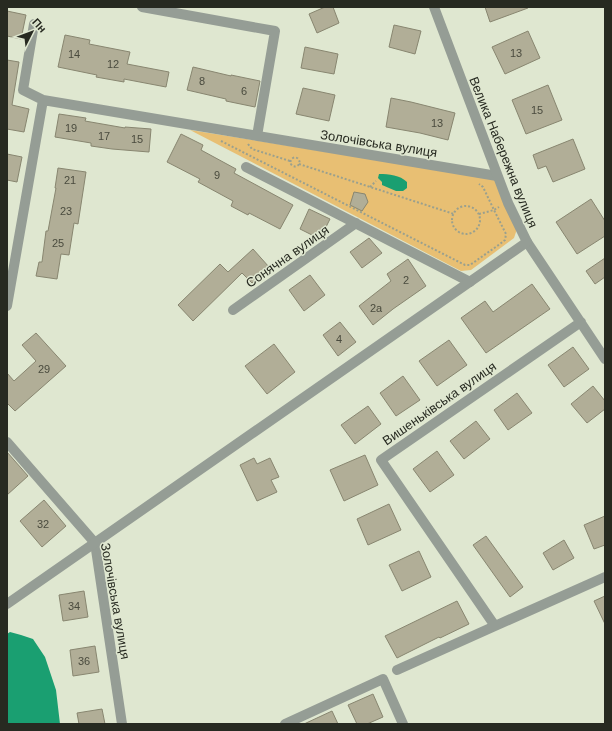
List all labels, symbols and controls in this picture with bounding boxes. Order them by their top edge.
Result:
north arrow [12,12,52,52]
text: Пн [30,16,49,35]
house number: 13 [510,47,522,59]
house number: 14 [68,48,80,60]
house number: 12 [107,58,119,70]
house number: 8 [199,75,205,87]
street label: Велика Набережна вулиця [466,75,541,230]
house number: 6 [241,85,247,97]
house number: 15 [531,104,543,116]
house number: 13 [431,117,443,129]
house number: 19 [65,122,77,134]
street label: Золочівська вулиця [319,127,438,160]
house number: 17 [98,130,110,142]
house number: 15 [131,133,143,145]
house number: 9 [214,169,220,181]
house number: 21 [64,174,76,186]
house number: 23 [60,205,72,217]
street label: Сонячна вулиця [243,222,332,291]
house number: 25 [52,237,64,249]
house number: 2 [403,274,409,286]
house number: 2а [370,302,383,314]
house number: 4 [336,333,342,345]
street label: Вишеньківська вулиця [380,359,499,448]
house number: 29 [38,363,50,375]
house number: 32 [37,518,49,530]
street label: Золочівська вулиця [98,542,133,661]
house number: 34 [68,600,80,612]
house number: 36 [78,655,90,667]

